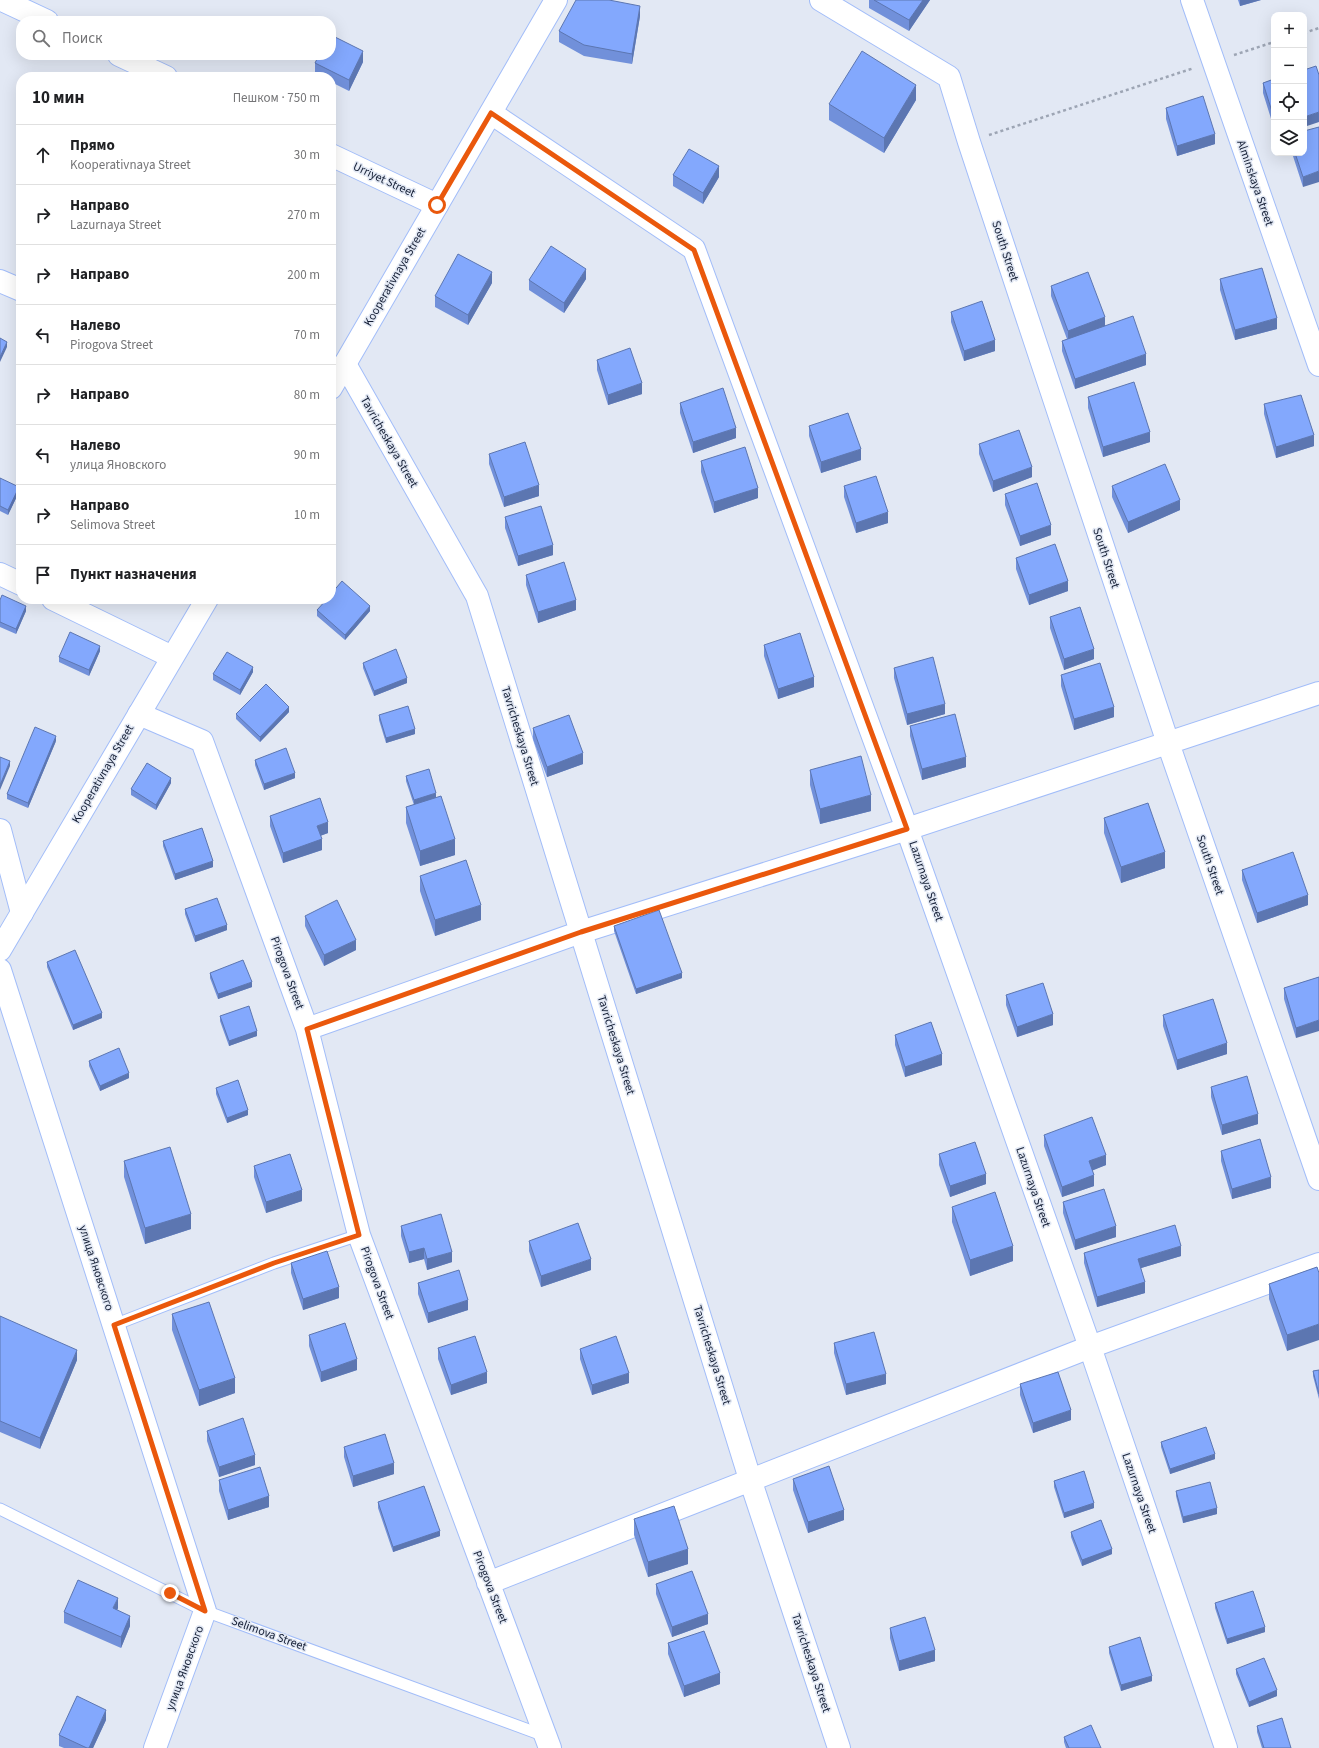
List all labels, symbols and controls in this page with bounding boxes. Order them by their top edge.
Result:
map controls [1271,12,1307,156]
button: + [1271,12,1307,48]
search box [16,16,336,60]
icon: search [30,27,52,49]
text: Поиск [62,28,103,49]
button: − [1271,48,1307,84]
button: locate [1271,84,1307,120]
text: 10 мин [32,86,84,110]
text: Пешком · 750 m [233,89,320,107]
button: layers [1271,120,1307,156]
text: Прямо [70,135,115,156]
street label: Alminskaya Street [1232,138,1278,228]
icon: ahead [32,144,54,166]
text: 30 m [294,146,320,164]
text: Kooperativnaya Street [70,156,191,174]
street label: Urriyet Street [350,158,418,202]
text: Направо [70,195,129,216]
route start [428,196,446,214]
icon: right [32,204,54,226]
text: 270 m [287,206,320,224]
text: Lazurnaya Street [70,216,161,234]
street label: South Street [987,219,1023,283]
street label: Kooperativnaya Street [360,225,430,329]
icon: right [32,264,54,286]
text: Направо [70,264,129,285]
text: 200 m [287,266,320,284]
text: Налево [70,315,121,336]
icon: left [32,324,54,346]
text: 70 m [294,326,320,344]
text: Pirogova Street [70,336,153,354]
icon: right [32,384,54,406]
text: Направо [70,384,129,405]
text: 80 m [294,386,320,404]
street label: Tavricheskaya Street [356,393,422,491]
text: Налево [70,435,121,456]
icon: left [32,444,54,466]
text: 90 m [294,446,320,464]
text: улица Яновского [70,456,166,474]
text: Направо [70,495,129,516]
icon: right [32,504,54,526]
text: 10 m [294,506,320,524]
text: Selimova Street [70,516,155,534]
street label: South Street [1088,526,1124,590]
icon: arrive [32,564,54,586]
text: Пункт назначения [70,564,197,585]
street label: Tavricheskaya Street [497,684,543,788]
street label: Kooperativnaya Street [68,722,138,826]
street label: South Street [1192,833,1228,897]
street label: Lazurnaya Street [904,838,948,924]
street label: Pirogova Street [266,934,308,1012]
street label: Tavricheskaya Street [593,993,639,1097]
street label: Lazurnaya Street [1011,1144,1055,1230]
street label: улица Яновского [74,1223,118,1313]
street label: Pirogova Street [356,1244,398,1322]
street label: Tavricheskaya Street [689,1303,735,1407]
street label: Lazurnaya Street [1117,1450,1161,1536]
street label: Pirogova Street [468,1548,512,1626]
route end [161,1584,179,1602]
street label: Tavricheskaya Street [787,1611,835,1715]
street label: Selimova Street [229,1613,309,1655]
street label: улица Яновского [162,1623,208,1713]

